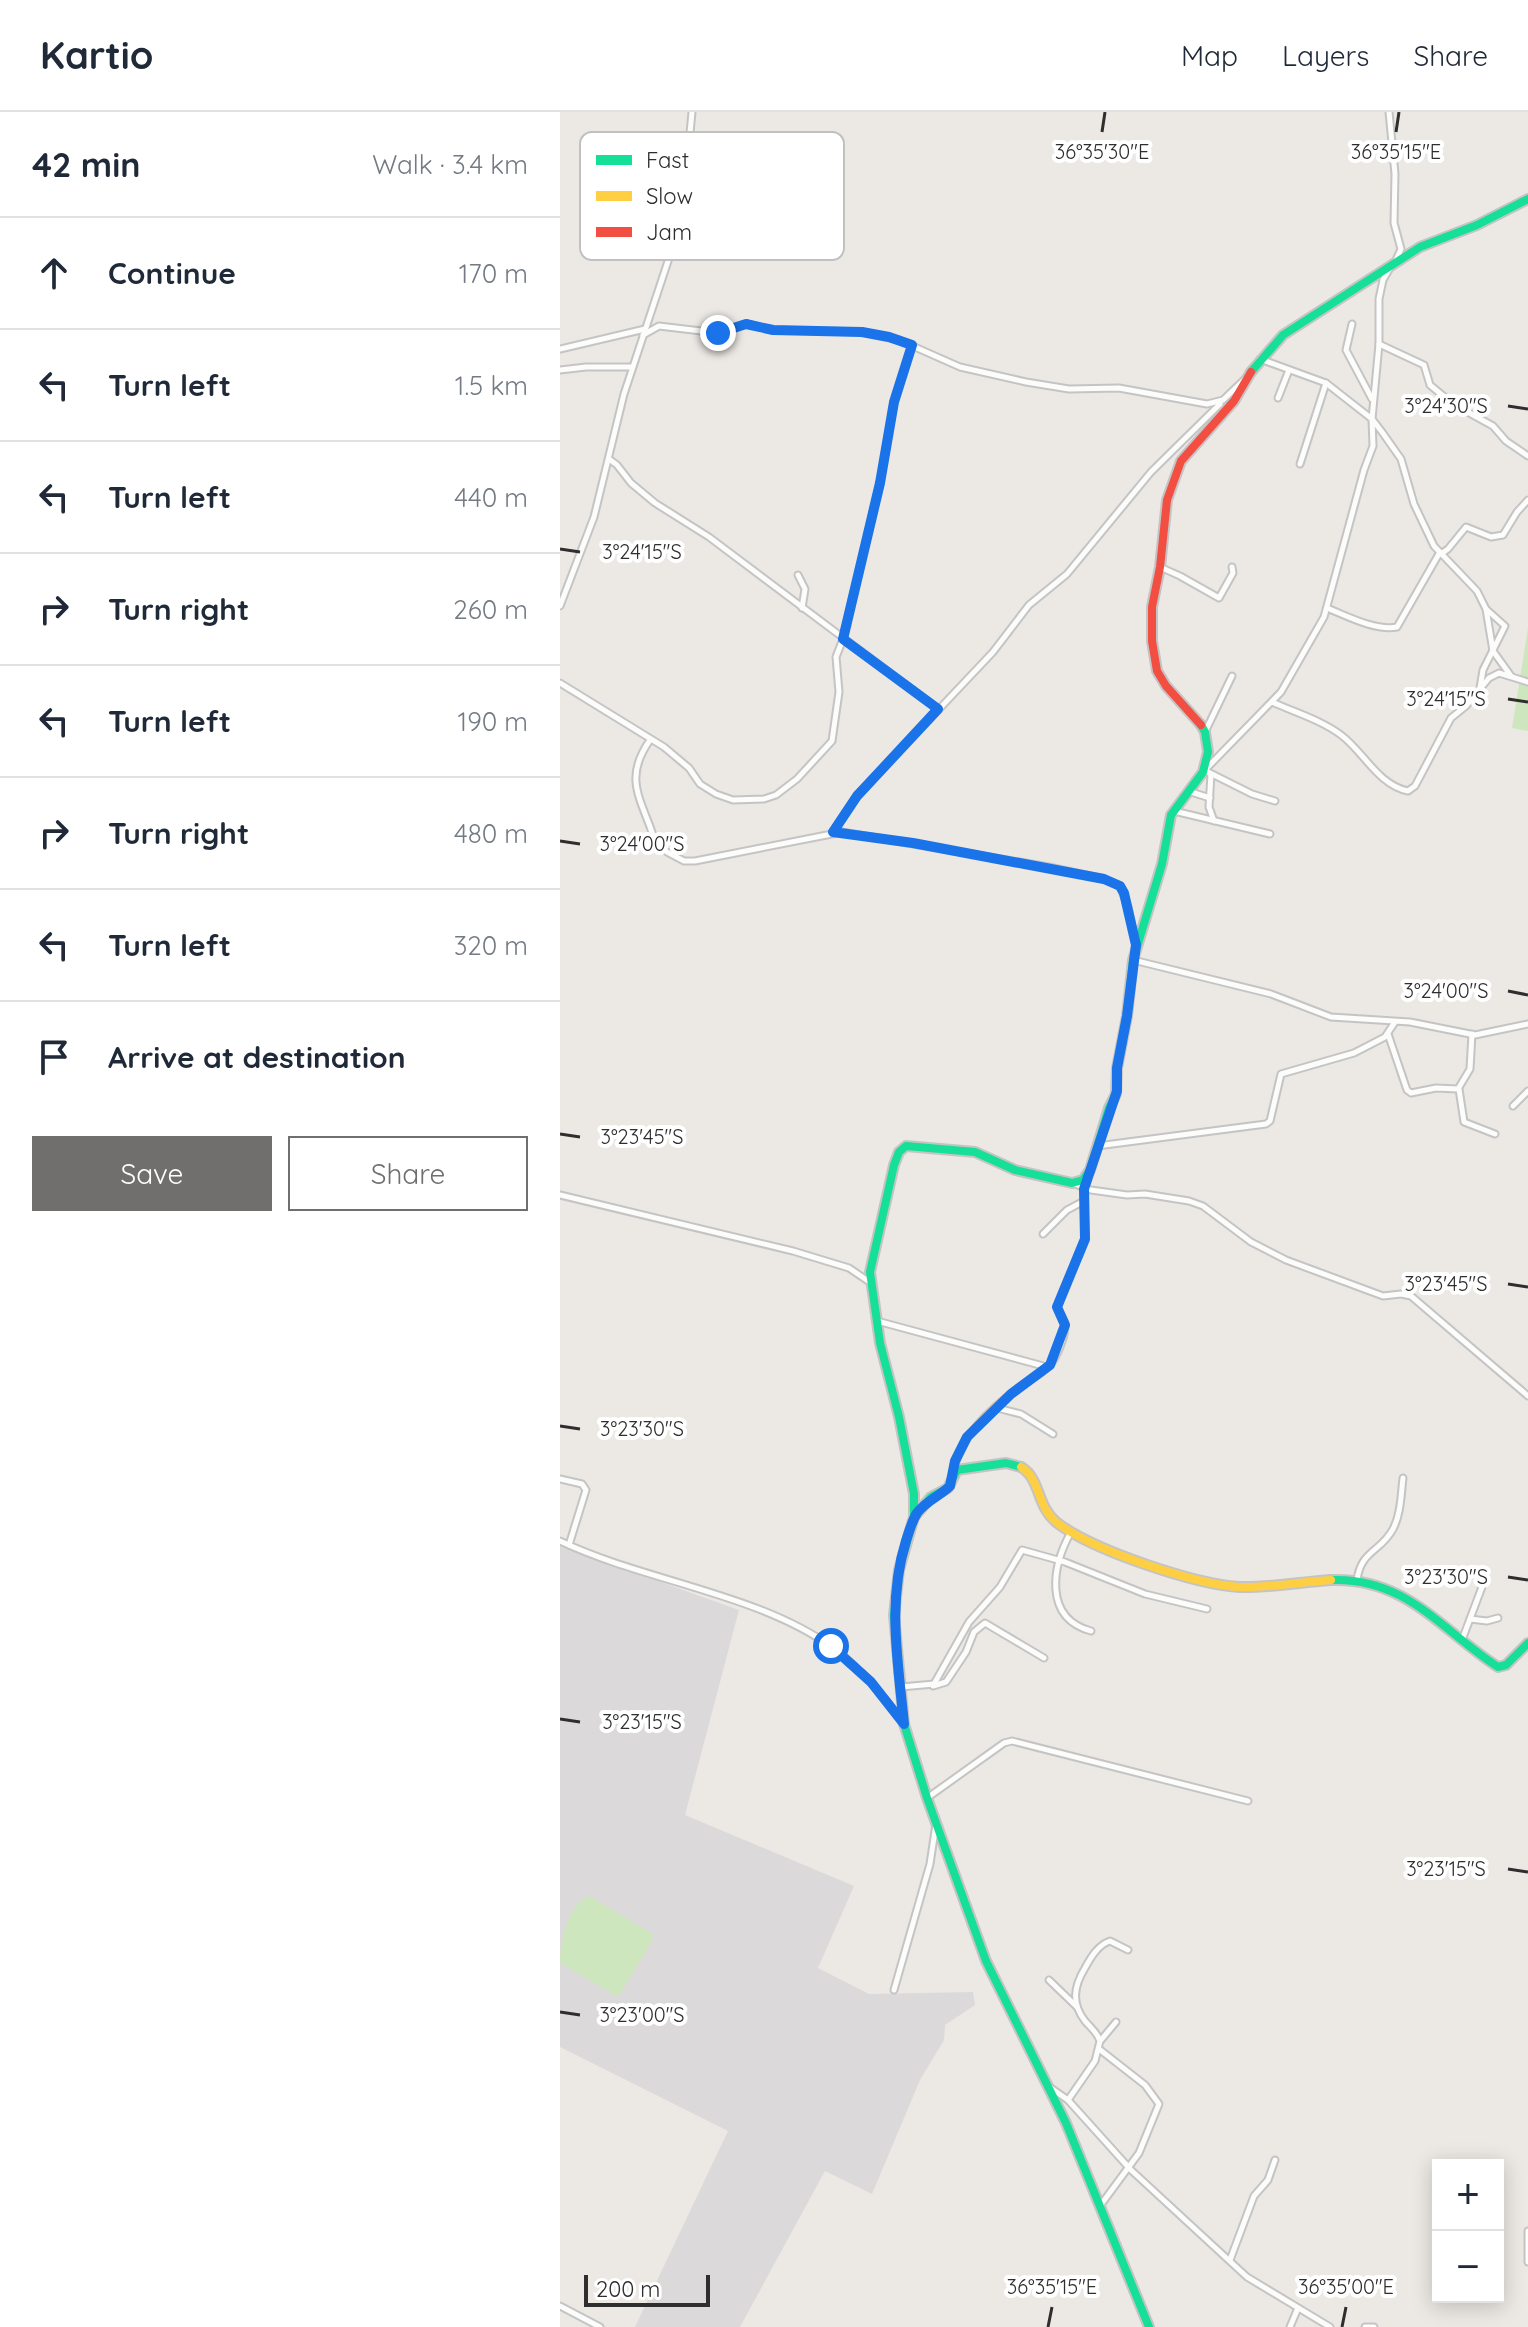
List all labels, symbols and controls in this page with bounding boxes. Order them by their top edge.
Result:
text: Kartio [40,31,153,79]
text: Map [1181,38,1238,73]
text: Layers [1282,38,1369,73]
text: Share [1413,38,1488,73]
legend [580,132,844,260]
text: 36°35'30"E [1055,139,1149,164]
text: 36°35'15"E [1351,139,1441,164]
text: 42 min [32,143,141,186]
text: Fast [646,146,689,174]
text: Walk · 3.4 km [372,148,528,181]
text: Slow [646,182,693,210]
text: Jam [646,218,692,246]
icon: ahead [32,251,76,295]
text: Continue [108,254,236,292]
text: 170 m [459,257,528,290]
route end [700,315,736,351]
icon: left [32,363,76,407]
text: Turn left [108,366,231,404]
text: 1.5 km [455,369,528,402]
text: 3°24'30"S [1404,393,1488,418]
icon: left [32,475,76,519]
text: Turn left [108,478,231,516]
text: 440 m [454,481,528,514]
text: 3°24'15"S [602,539,682,564]
icon: right [32,587,76,631]
text: Turn right [108,590,249,628]
text: 260 m [453,593,528,626]
text: 3°24'15"S [1406,686,1486,711]
icon: left [32,699,76,743]
text: Turn left [108,702,231,740]
text: 190 m [458,705,528,738]
icon: right [32,811,76,855]
text: Turn right [108,814,249,852]
text: 480 m [454,817,528,850]
text: 3°24'00"S [600,831,685,856]
icon: left [32,923,76,967]
text: Turn left [108,926,231,964]
text: 320 m [454,929,528,962]
text: 3°24'00"S [1404,978,1489,1003]
icon: arrive [32,1035,76,1079]
text: Arrive at destination [108,1038,406,1076]
text: 3°23'45"S [600,1124,684,1149]
button: Save [32,1136,272,1211]
button: Share [288,1136,528,1211]
text: 3°23'45"S [1404,1271,1488,1296]
text: 3°23'30"S [600,1416,684,1441]
text: 3°23'30"S [1404,1564,1488,1589]
route start [813,1628,849,1664]
text: 3°23'15"S [602,1709,682,1734]
text: 3°23'15"S [1406,1856,1486,1881]
text: 3°23'00"S [599,2002,685,2027]
map controls [1432,2159,1504,2303]
button: + [1432,2159,1504,2231]
button: − [1432,2231,1504,2303]
scale bar [584,2271,710,2307]
text: 36°35'15"E [1007,2274,1097,2299]
text: 36°35'00"E [1298,2274,1394,2299]
text: 200 m [596,2275,660,2303]

